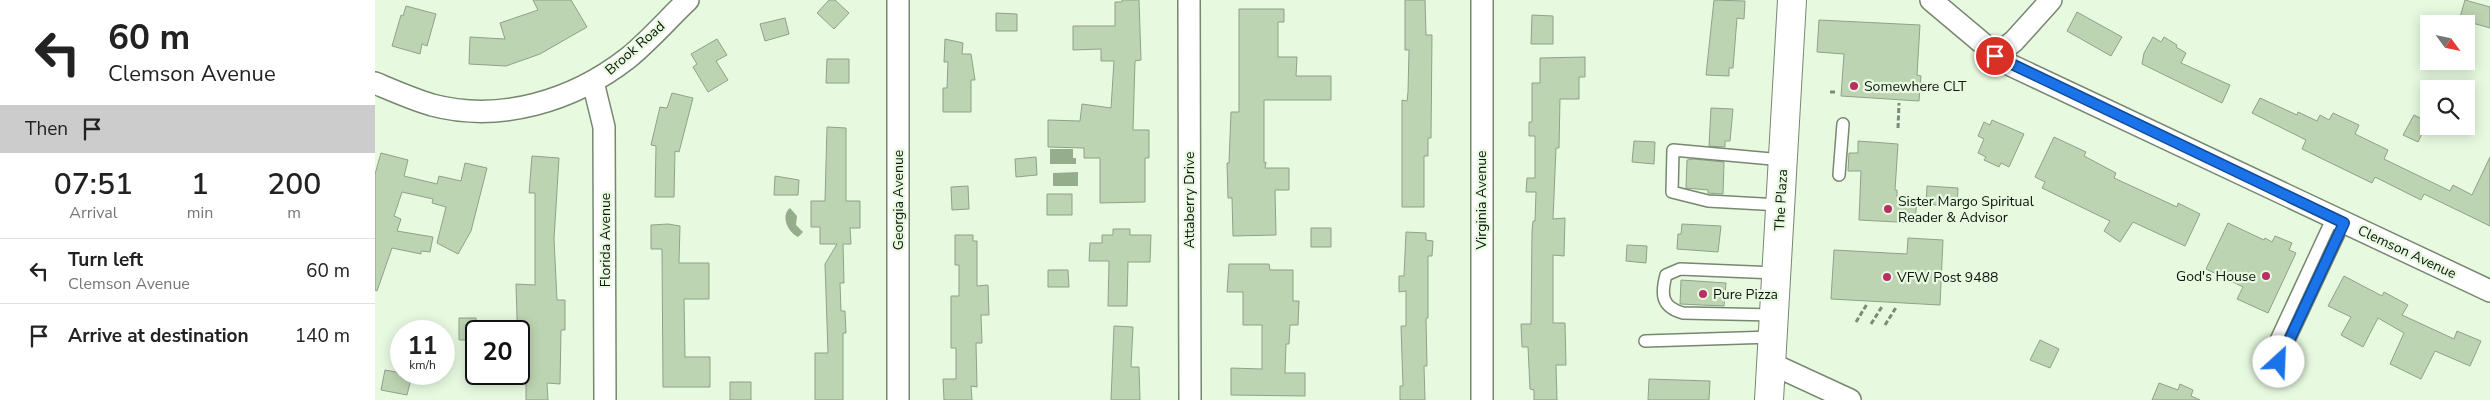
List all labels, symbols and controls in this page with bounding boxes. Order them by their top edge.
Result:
text: 60 m [108,14,190,61]
north arrow [2420,15,2475,70]
map controls [2420,15,2475,135]
street label: Brook Road [601,17,669,79]
icon: left [25,20,90,85]
pin [1974,35,2016,77]
icon: arrive [1981,42,2009,70]
text: Clemson Avenue [108,59,276,89]
place label: Somewhere CLT [1864,77,1967,96]
marker: Somewhere CLT [1848,80,1860,92]
button: search [2420,80,2475,135]
icon: arrive [78,115,106,143]
text: Then [25,116,68,142]
street label: Georgia Avenue [889,150,908,250]
street label: Virginia Avenue [1472,150,1491,251]
street label: Attaberry Drive [1180,151,1199,249]
text: 07:51 [54,164,133,205]
text: 1 [191,164,209,205]
text: 200 [267,164,321,205]
street label: The Plaza [1770,169,1792,231]
place label: Sister Margo Spiritual Reader & Advisor [1898,192,2035,227]
street label: Florida Avenue [596,193,615,287]
text: Arrival [69,202,117,224]
text: min [187,202,213,224]
text: m [287,202,301,224]
marker: Sister Margo Spiritual Reader & Advisor [1882,203,1894,215]
street label: Clemson Avenue [2355,221,2459,283]
text: Turn left [68,247,143,273]
icon: left [25,257,53,285]
text: 60 m [306,258,350,284]
place label: God's House [2176,267,2256,286]
place label: VFW Post 9488 [1896,268,1998,287]
marker: God's House [2260,270,2272,282]
marker: VFW Post 9488 [1881,271,1893,283]
text: Clemson Avenue [68,273,190,295]
place label: Pure Pizza [1713,285,1778,304]
marker: Pure Pizza [1697,288,1709,300]
speed limit sign: 20 [465,320,530,385]
icon: arrive [25,322,53,350]
text: Arrive at destination [68,323,249,349]
text: 140 m [295,323,350,349]
text: 11 [407,329,438,363]
position arrow [2252,335,2304,387]
text: km/h [409,357,436,373]

